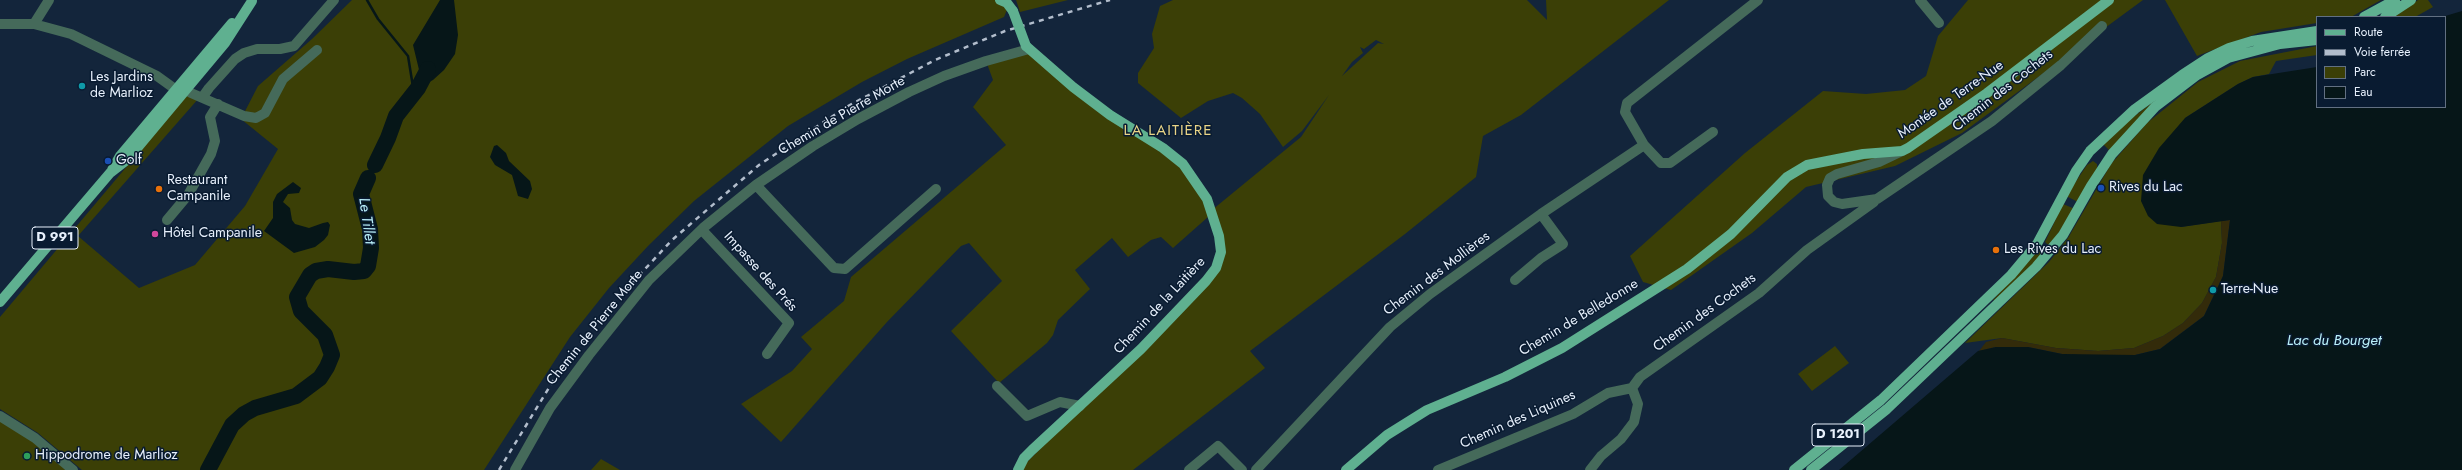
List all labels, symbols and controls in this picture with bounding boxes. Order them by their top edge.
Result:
legend [2316,16,2446,108]
text: Route [2354,23,2383,41]
text: Voie ferrée [2354,43,2410,61]
street label: Chemin des Cochets [1949,47,2057,135]
street label: Montée de Terre-Nue [1895,57,2007,143]
text: Parc [2354,63,2376,81]
place label: Les Jardins de Marlioz [90,70,153,102]
street label: Chemin de Pierre Morte [776,73,908,159]
marker: Les Jardins de Marlioz [77,81,87,91]
text: Eau [2354,83,2373,101]
district label: LA LAITIÈRE [1124,122,1212,140]
place label: Golf [116,153,142,169]
marker: Golf [103,156,113,166]
place label: Restaurant Campanile [167,173,230,206]
place label: Rives du Lac [2109,180,2183,196]
marker: Rives du Lac [2096,183,2106,193]
marker: Restaurant Campanile [154,184,164,194]
water label: Le Tillet [354,197,378,245]
place label: Hôtel Campanile [163,226,262,242]
road number: D 991 [32,227,78,249]
street label: Chemin des Mollières [1380,228,1494,320]
marker: Hôtel Campanile [150,229,160,239]
street label: Impasse des Prés [720,229,800,315]
place label: Les Rives du Lac [2004,242,2101,258]
marker: Les Rives du Lac [1991,245,2001,255]
street label: Chemin de la Laitière [1111,254,1209,358]
street label: Chemin de Pierre Morte [543,267,647,389]
street label: Chemin des Cochets [1650,270,1760,356]
street label: Chemin de Belledonne [1516,276,1642,360]
place label: Terre-Nue [2221,282,2278,298]
marker: Terre-Nue [2208,285,2218,295]
water label: Lac du Bourget [2287,332,2381,350]
street label: Chemin des Liquines [1458,387,1578,453]
road number: D 1201 [1812,424,1864,446]
place label: Hippodrome de Marlioz [35,448,178,464]
marker: Hippodrome de Marlioz [22,451,32,461]

